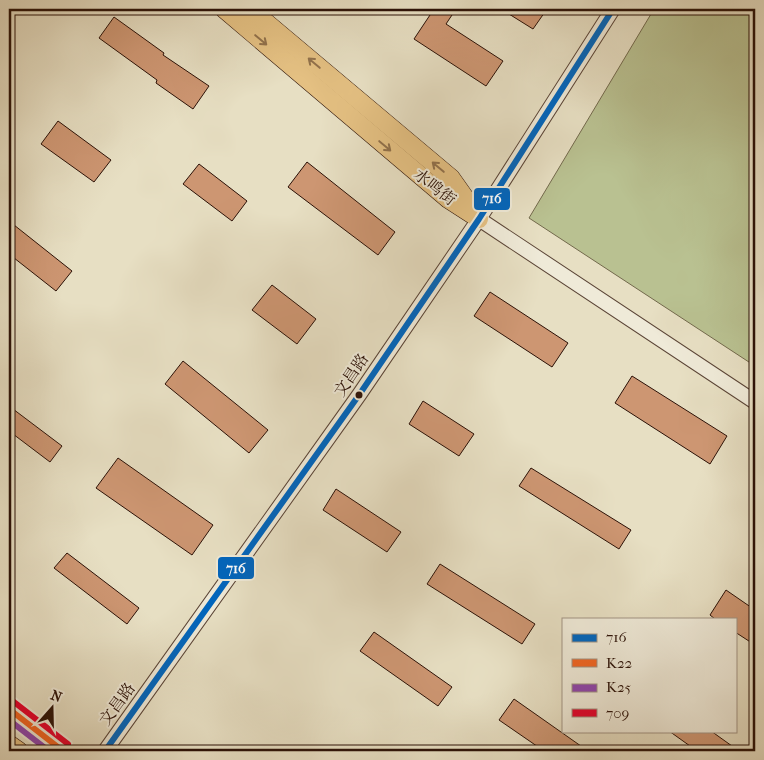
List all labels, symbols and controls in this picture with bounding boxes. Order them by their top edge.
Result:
one-way arrow [255,35,268,46]
one-way arrow [307,57,320,68]
one-way arrow [379,140,392,151]
one-way arrow [432,162,445,173]
street label: 水鸣街 [410,165,460,209]
line badge: 716 [473,187,511,211]
text: 716 [481,190,502,207]
street label: 文昌路 [330,350,372,400]
unlabelled marker [354,390,364,400]
line badge: 716 [217,556,255,580]
text: 716 [225,560,246,577]
legend [562,618,736,732]
text: 716 [606,628,628,646]
text: K22 [606,654,633,672]
text: K25 [606,678,631,696]
street label: 文昌路 [95,679,139,729]
north arrow [28,682,78,732]
text: N [48,686,65,706]
text: 709 [606,704,629,722]

